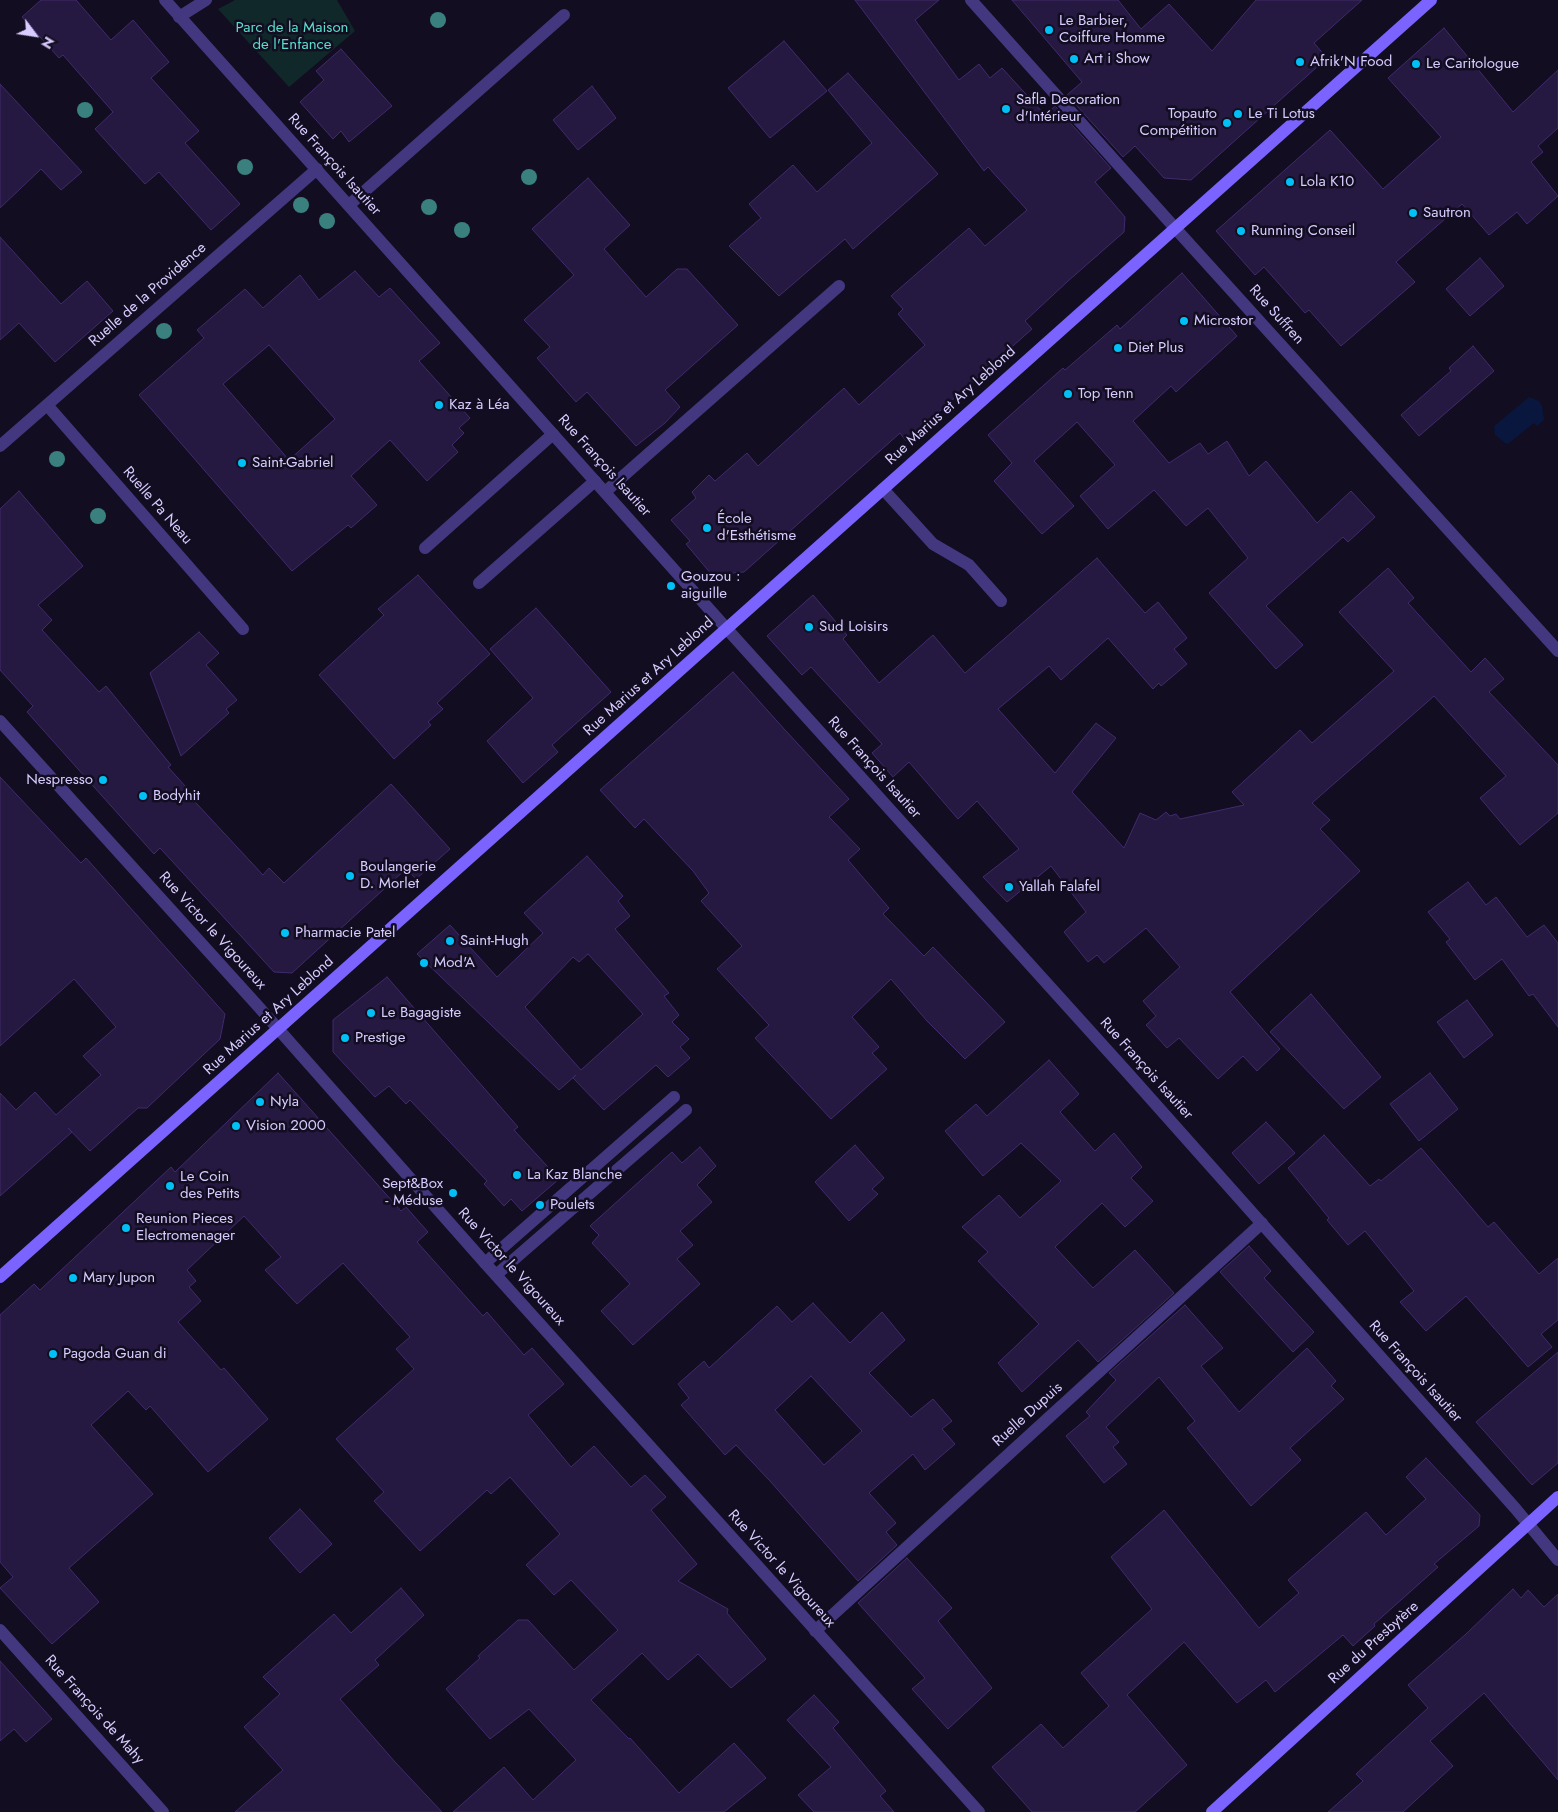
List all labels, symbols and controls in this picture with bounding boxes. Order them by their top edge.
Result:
north arrow [10,10,60,60]
place label: Le Barbier, Coiffure Homme [1059,12,1165,47]
park label: Parc de la Maison de l'Enfance [236,19,348,54]
marker: Le Barbier, Coiffure Homme [1043,24,1055,36]
text: N [36,33,59,53]
place label: Art i Show [1084,50,1150,68]
marker: Art i Show [1068,53,1080,65]
place label: Afrik'N Food [1310,53,1392,71]
place label: Le Caritologue [1426,55,1519,73]
marker: Afrik'N Food [1294,56,1306,68]
marker: Le Caritologue [1410,58,1422,70]
place label: Safla Decoration d'Intérieur [1016,91,1120,126]
marker: Safla Decoration d'Intérieur [1000,103,1012,115]
place label: Topauto Compétition [1139,105,1217,140]
place label: Le Ti Lotus [1248,105,1315,123]
marker: Le Ti Lotus [1232,108,1244,120]
street label: Rue François Isautier [284,110,384,220]
marker: Topauto Compétition [1221,117,1233,129]
place label: Lola K10 [1300,173,1354,191]
marker: Lola K10 [1284,176,1296,188]
place label: Sautron [1423,204,1471,222]
marker: Sautron [1407,207,1419,219]
place label: Running Conseil [1251,222,1355,240]
marker: Running Conseil [1235,225,1247,237]
street label: Ruelle de la Providence [86,239,210,351]
street label: Rue Suffren [1245,282,1307,348]
place label: Microstor [1194,312,1253,330]
marker: Microstor [1178,315,1190,327]
place label: Diet Plus [1128,339,1184,357]
marker: Diet Plus [1112,342,1124,354]
street label: Rue Marius et Ary Leblond [882,343,1020,469]
place label: Top Tenn [1078,385,1134,403]
marker: Top Tenn [1062,388,1074,400]
place label: Kaz à Léa [449,396,510,414]
marker: Kaz à Léa [433,399,445,411]
street label: Rue François Isautier [554,411,654,521]
place label: Saint-Gabriel [252,454,334,472]
marker: Saint-Gabriel [236,457,248,469]
street label: Ruelle Pa Neau [118,463,196,549]
place label: École d'Esthétisme [717,510,796,545]
marker: École d'Esthétisme [701,522,713,534]
place label: Gouzou : aiguille [681,568,740,603]
marker: Gouzou : aiguille [665,580,677,592]
street label: Rue Marius et Ary Leblond [580,614,718,740]
place label: Sud Loisirs [819,618,888,636]
marker: Sud Loisirs [803,621,815,633]
street label: Rue François Isautier [824,713,924,823]
place label: Nespresso [26,771,93,789]
marker: Nespresso [97,774,109,786]
place label: Bodyhit [153,787,200,805]
marker: Bodyhit [137,790,149,802]
place label: Boulangerie D. Morlet [360,858,436,893]
street label: Rue Victor le Vigoureux [155,869,269,993]
marker: Boulangerie D. Morlet [344,870,356,882]
place label: Yallah Falafel [1019,878,1100,896]
marker: Yallah Falafel [1003,881,1015,893]
place label: Pharmacie Patel [295,924,395,942]
marker: Pharmacie Patel [279,927,291,939]
place label: Saint-Hugh [460,932,529,950]
marker: Saint-Hugh [444,935,456,947]
street label: Rue Marius et Ary Leblond [200,953,338,1079]
place label: Mod'A [434,954,475,972]
marker: Mod'A [418,957,430,969]
place label: Le Bagagiste [381,1004,461,1022]
marker: Le Bagagiste [365,1007,377,1019]
street label: Rue François Isautier [1096,1014,1196,1124]
place label: Prestige [355,1029,405,1047]
marker: Prestige [339,1032,351,1044]
place label: Nyla [270,1093,299,1111]
marker: Nyla [254,1096,266,1108]
place label: Vision 2000 [246,1117,326,1135]
marker: Vision 2000 [230,1120,242,1132]
place label: La Kaz Blanche [527,1166,622,1184]
place label: Le Coin des Petits [180,1168,239,1203]
marker: La Kaz Blanche [511,1169,523,1181]
place label: Sept&Box - Méduse [382,1175,443,1210]
marker: Le Coin des Petits [164,1180,176,1192]
marker: Sept&Box - Méduse [447,1187,459,1199]
place label: Poulets [550,1196,595,1214]
marker: Poulets [534,1199,546,1211]
street label: Rue Victor le Vigoureux [454,1205,568,1329]
place label: Reunion Pieces Electromenager [136,1210,235,1245]
marker: Reunion Pieces Electromenager [120,1222,132,1234]
place label: Mary Jupon [83,1269,155,1287]
marker: Mary Jupon [67,1272,79,1284]
street label: Rue François Isautier [1365,1317,1465,1427]
place label: Pagoda Guan di [63,1345,167,1363]
marker: Pagoda Guan di [47,1348,59,1360]
street label: Ruelle Dupuis [989,1379,1067,1451]
street label: Rue Victor le Vigoureux [724,1507,838,1631]
street label: Rue du Presbytère [1325,1598,1423,1688]
street label: Rue François de Mahy [40,1652,148,1768]

